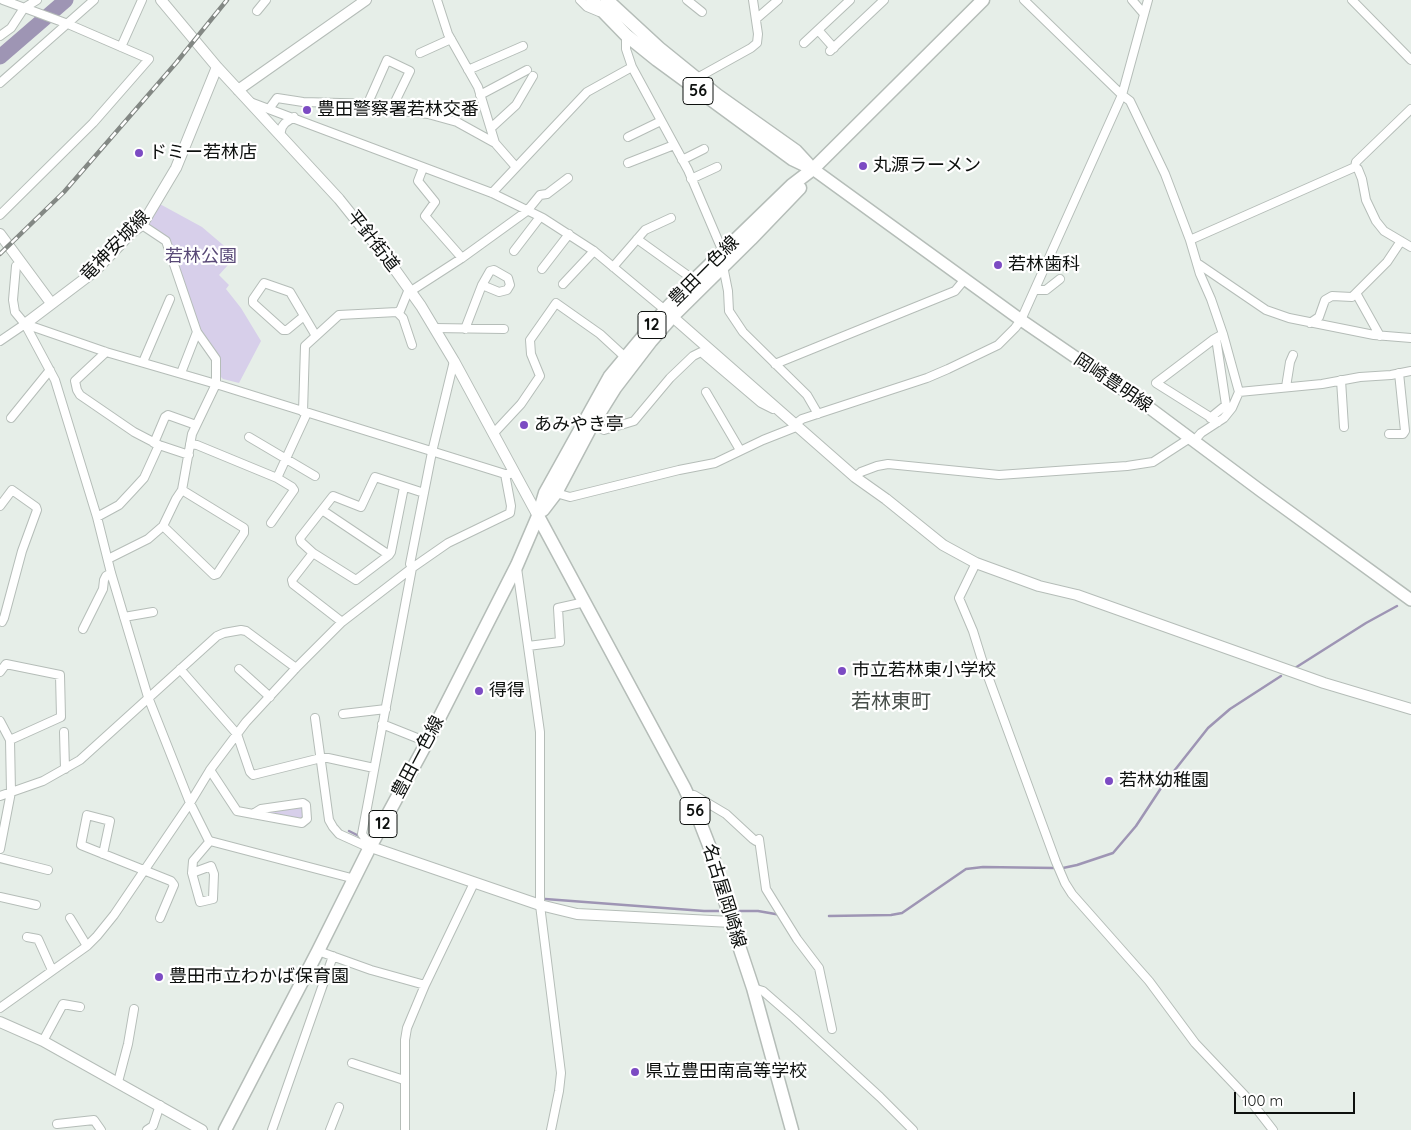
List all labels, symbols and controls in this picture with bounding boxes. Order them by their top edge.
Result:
road number: 56 [683,78,713,104]
place label: 豊田警察署若林交番 [317,99,479,121]
marker: 豊田警察署若林交番 [301,104,313,116]
place label: ドミー若林店 [149,142,257,164]
marker: ドミー若林店 [133,147,145,159]
place label: 丸源ラーメン [873,155,981,177]
marker: 丸源ラーメン [857,160,869,172]
street label: 竜神安城線 [76,206,154,286]
street label: 平針街道 [342,206,404,276]
street label: 豊田一色線 [665,232,743,310]
park label: 若林公園 [165,246,237,268]
place label: 若林歯科 [1008,254,1080,276]
marker: 若林歯科 [992,259,1004,271]
road number: 12 [638,312,666,338]
street label: 岡崎豊明線 [1070,349,1156,417]
place label: あみやき亭 [534,414,624,436]
marker: あみやき亭 [518,419,530,431]
place label: 市立若林東小学校 [852,660,996,682]
marker: 市立若林東小学校 [836,665,848,677]
place label: 得得 [489,680,525,702]
marker: 得得 [473,685,485,697]
district label: 若林東町 [851,690,931,714]
street label: 豊田一色線 [387,712,449,802]
place label: 若林幼稚園 [1119,770,1209,792]
marker: 若林幼稚園 [1103,775,1115,787]
road number: 56 [680,798,710,824]
road number: 12 [369,811,397,838]
street label: 名古屋岡崎線 [698,841,750,951]
place label: 豊田市立わかば保育園 [169,966,349,988]
marker: 豊田市立わかば保育園 [153,971,165,983]
place label: 県立豊田南高等学校 [645,1061,807,1083]
marker: 県立豊田南高等学校 [629,1066,641,1078]
scale bar [1236,1082,1357,1114]
text: 100 m [1242,1091,1283,1110]

